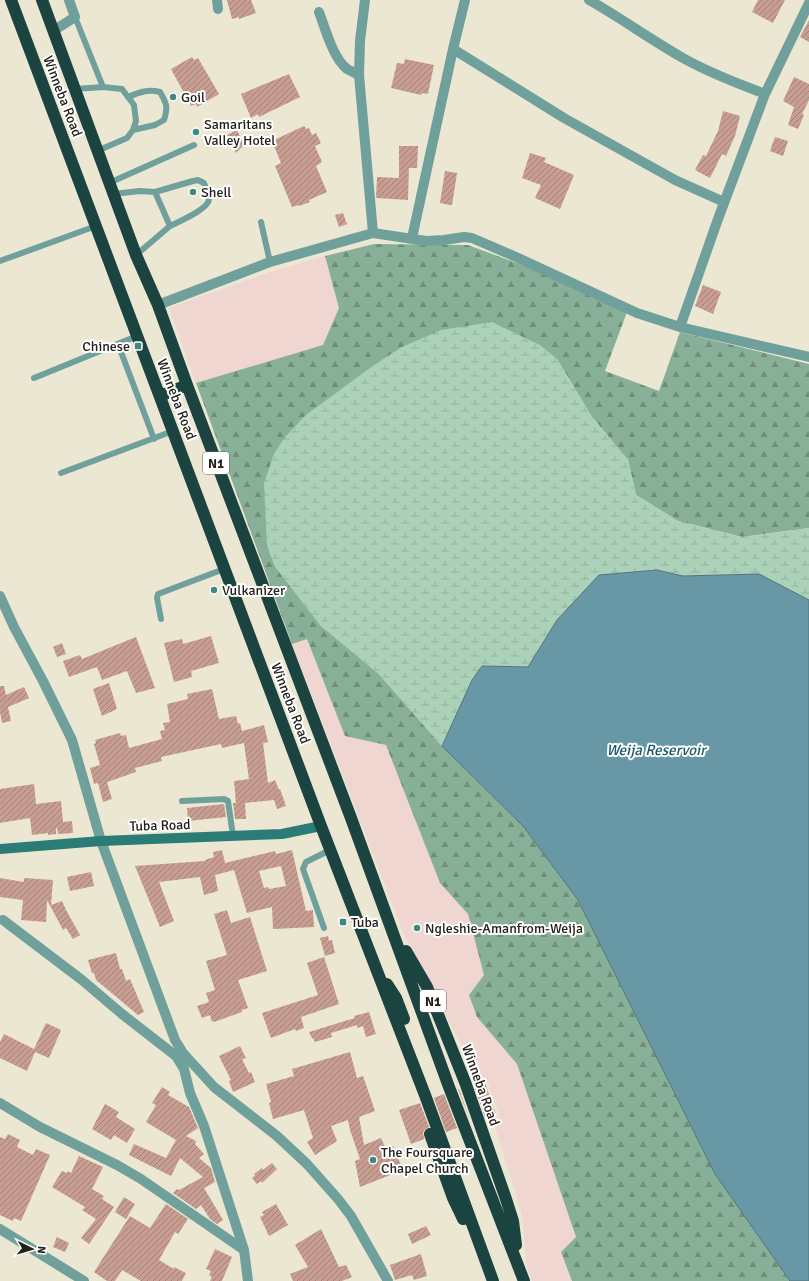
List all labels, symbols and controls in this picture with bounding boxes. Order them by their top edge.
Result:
street label: Winneba Road [39,53,86,139]
place label: Goil [181,89,205,106]
marker: Goil [168,92,178,102]
place label: Samaritans Valley Hotel [204,116,275,149]
marker: Samaritans Valley Hotel [191,127,201,137]
place label: Shell [201,184,231,201]
marker: Shell [188,187,198,197]
place label: Chinese [82,338,130,355]
marker: Chinese [133,341,143,351]
street label: Winneba Road [153,356,200,442]
road number: N1 [203,452,229,474]
place label: Vulkanizer [222,582,286,599]
marker: Vulkanizer [209,585,219,595]
street label: Winneba Road [267,660,314,746]
water label: Weija Reservoir [606,741,708,759]
street label: Tuba Road [129,816,191,835]
place label: Tuba [351,914,379,931]
marker: Tuba [338,917,348,927]
place label: Ngleshie-Amanfrom-Weija [425,920,583,937]
marker: Ngleshie-Amanfrom-Weija [412,923,422,933]
road number: N1 [420,990,446,1012]
street label: Winneba Road [458,1042,503,1128]
place label: The Foursquare Chapel Church [381,1144,473,1177]
marker: The Foursquare Chapel Church [368,1155,378,1165]
north arrow [12,1229,52,1269]
text: N [35,1245,48,1254]

